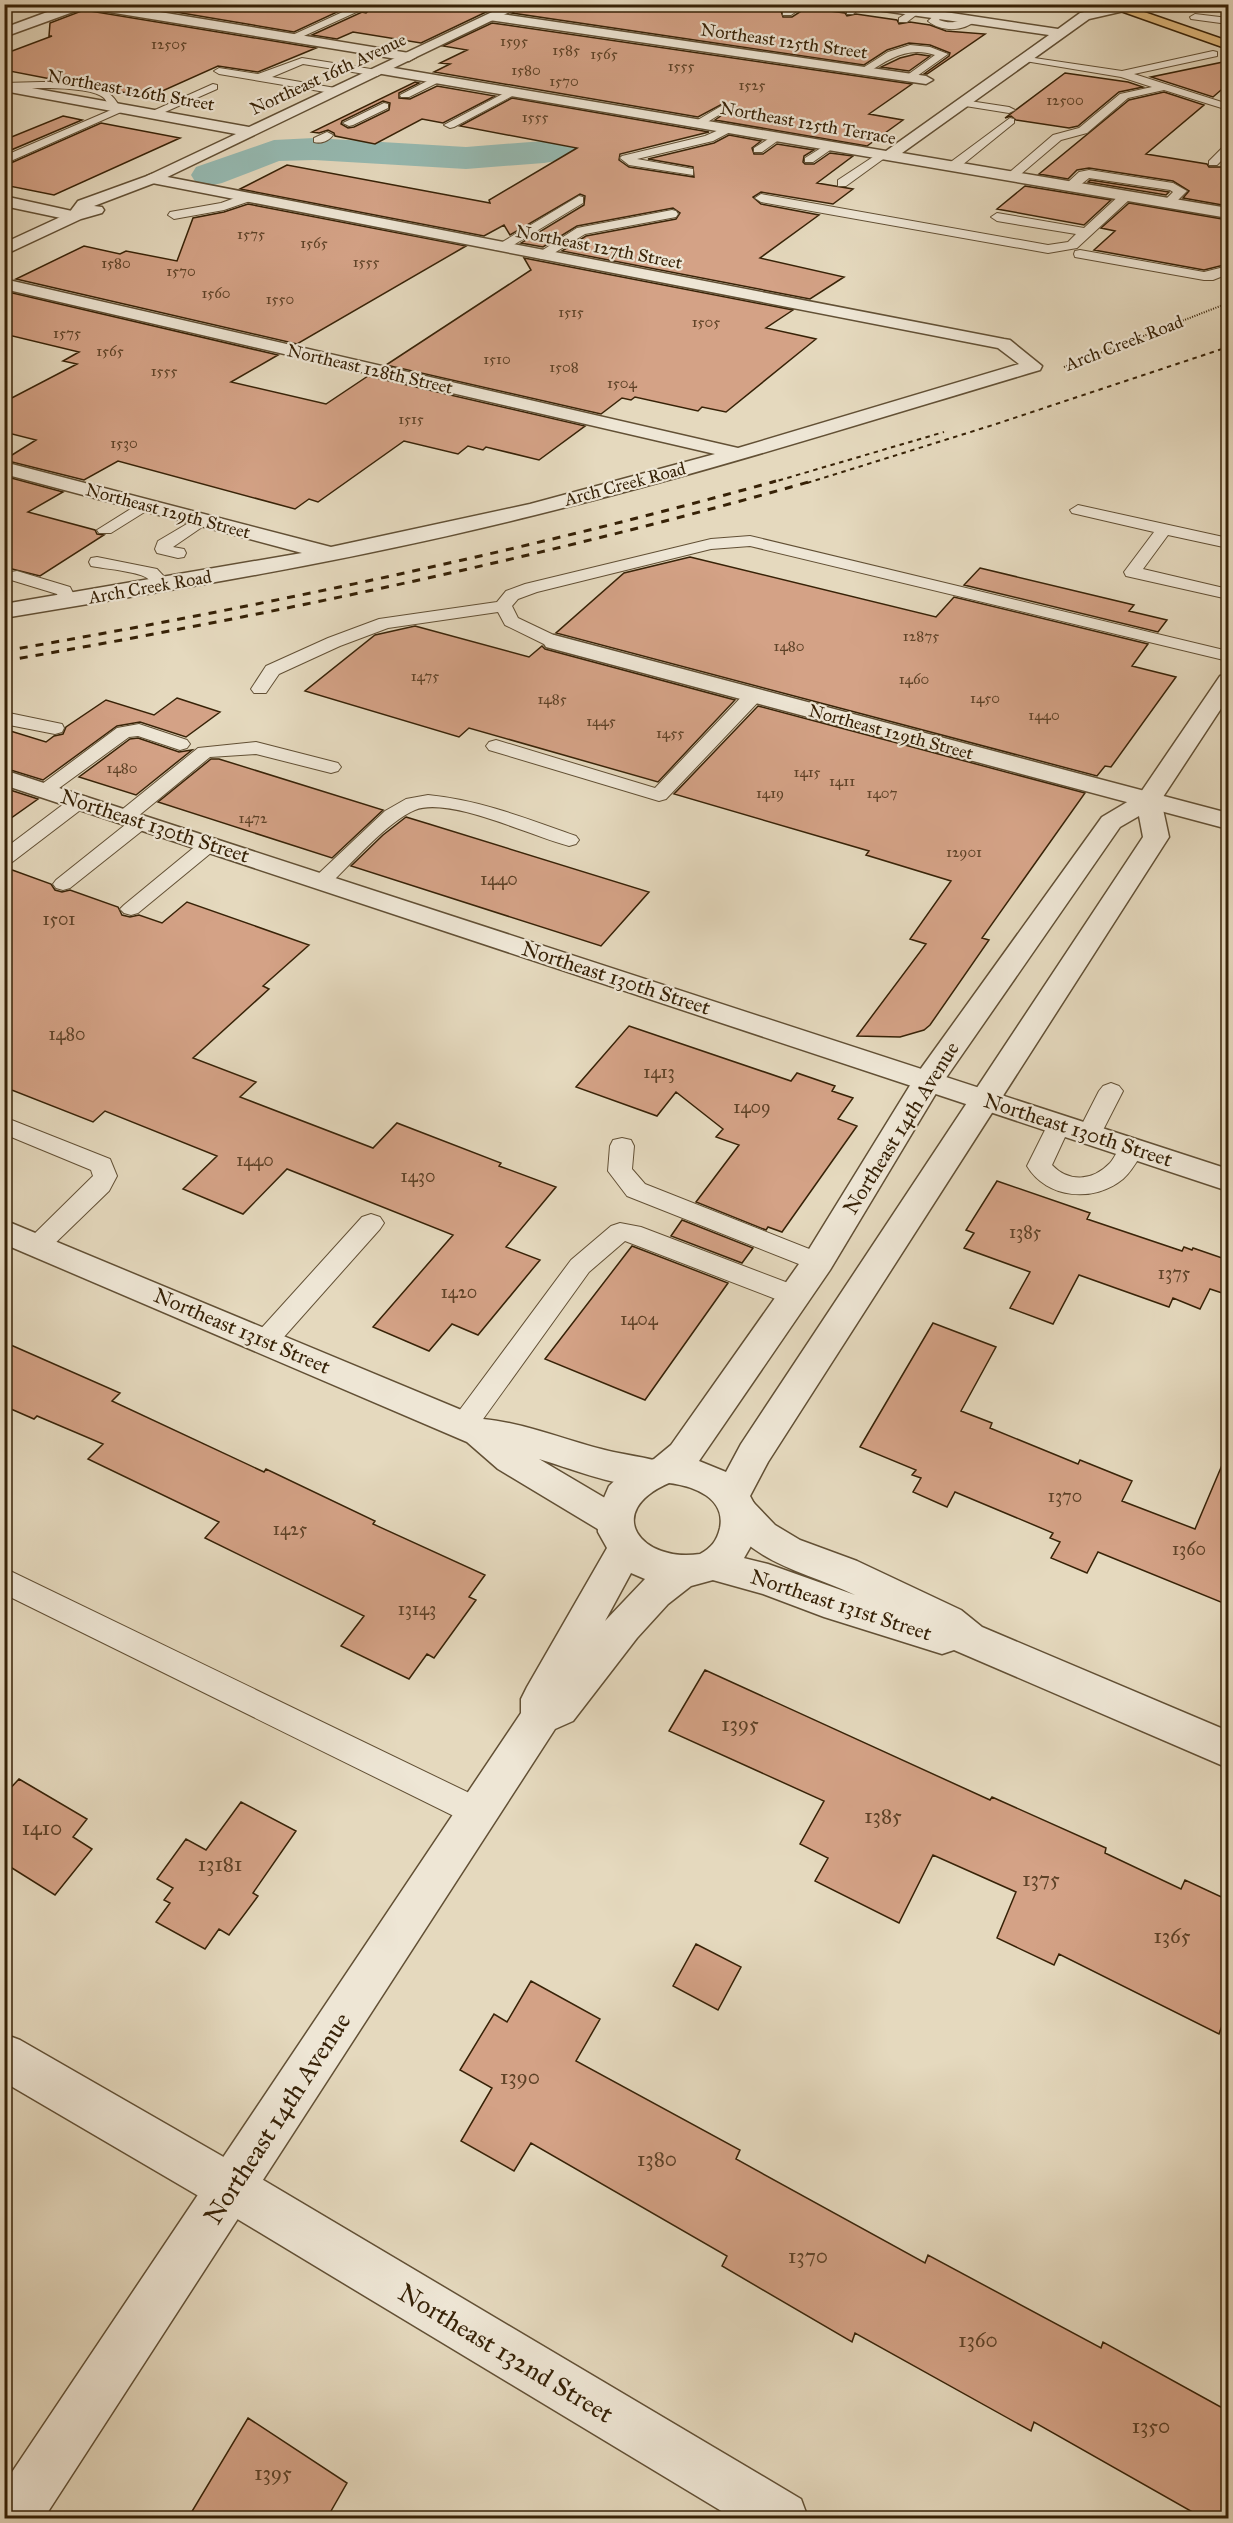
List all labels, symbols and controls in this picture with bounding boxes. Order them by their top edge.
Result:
street label: Northeast 125th Street [699,18,869,64]
street label: Northeast 16th Avenue [246,28,410,120]
house number: 1595 [500,32,528,50]
house number: 12505 [151,35,187,53]
house number: 1585 [552,41,580,59]
house number: 1565 [590,45,618,63]
house number: 1555 [668,57,694,75]
house number: 1580 [511,61,541,79]
street label: Northeast 126th Street [46,64,217,116]
house number: 1570 [549,72,579,90]
house number: 1525 [738,76,766,94]
house number: 12500 [1046,91,1084,109]
street label: Northeast 125th Terrace [718,97,898,149]
house number: 1555 [522,108,548,126]
street label: Northeast 127th Street [514,220,685,274]
house number: 1575 [237,225,265,243]
house number: 1565 [300,234,328,252]
house number: 1555 [353,253,379,271]
house number: 1580 [101,254,131,272]
house number: 1570 [166,262,196,280]
house number: 1560 [201,284,231,302]
house number: 1550 [266,290,294,308]
house number: 1515 [558,303,584,321]
street label: Arch Creek Road [1061,310,1186,376]
house number: 1505 [692,313,720,331]
house number: 1575 [53,324,81,342]
street label: Northeast 128th Street [285,339,456,399]
house number: 1565 [96,342,124,360]
house number: 1510 [483,350,511,368]
house number: 1508 [549,358,579,376]
house number: 1555 [151,362,177,380]
house number: 1504 [607,374,638,392]
house number: 1515 [398,410,424,428]
house number: 1530 [110,434,138,452]
street label: Arch Creek Road [561,457,688,511]
street label: Northeast 129th Street [83,478,253,544]
street label: Arch Creek Road [86,565,213,609]
house number: 12875 [903,627,939,645]
house number: 1480 [774,637,805,655]
house number: 1475 [411,667,439,685]
house number: 1460 [899,670,929,688]
house number: 1450 [970,689,1000,707]
house number: 1485 [537,690,567,708]
street label: Northeast 129th Street [806,699,976,765]
house number: 1440 [1028,706,1060,724]
house number: 1445 [586,712,616,730]
house number: 1455 [656,724,684,742]
house number: 1480 [107,759,138,777]
house number: 1415 [793,763,821,781]
house number: 1411 [829,772,855,790]
street label: Northeast 130th Street [57,783,253,869]
house number: 1419 [756,784,784,802]
house number: 1407 [866,784,898,802]
house number: 1472 [238,809,268,827]
house number: 12901 [946,843,982,861]
house number: 1440 [480,868,518,890]
house number: 1501 [43,908,75,930]
street label: Northeast 130th Street [518,935,714,1021]
house number: 1480 [48,1023,86,1045]
street label: Northeast 14th Avenue [837,1037,965,1219]
house number: 1413 [643,1061,675,1083]
street label: Northeast 130th Street [980,1087,1176,1173]
house number: 1409 [733,1096,771,1118]
house number: 1440 [236,1149,274,1171]
house number: 1430 [401,1165,435,1187]
house number: 1385 [1009,1221,1042,1243]
house number: 1375 [1158,1262,1191,1284]
house number: 1420 [441,1281,477,1303]
street label: Northeast 131st Street [150,1282,335,1380]
house number: 1404 [620,1308,659,1330]
house number: 1370 [1048,1485,1082,1507]
house number: 1425 [273,1518,308,1540]
house number: 1360 [1172,1538,1206,1560]
street label: Northeast 131st Street [747,1563,935,1647]
house number: 13143 [398,1598,436,1620]
house number: 1395 [721,1711,759,1737]
house number: 1385 [864,1803,902,1829]
house number: 1410 [22,1815,62,1841]
house number: 13181 [198,1851,242,1877]
house number: 1375 [1022,1866,1060,1892]
house number: 1365 [1153,1923,1191,1949]
street label: Northeast 14th Avenue [197,2006,358,2230]
house number: 1390 [500,2064,540,2090]
house number: 1380 [637,2146,677,2172]
house number: 1370 [788,2243,828,2269]
street label: Northeast 132nd Street [393,2276,619,2430]
house number: 1360 [958,2327,998,2353]
house number: 1350 [1132,2413,1170,2439]
house number: 1395 [254,2460,292,2486]

